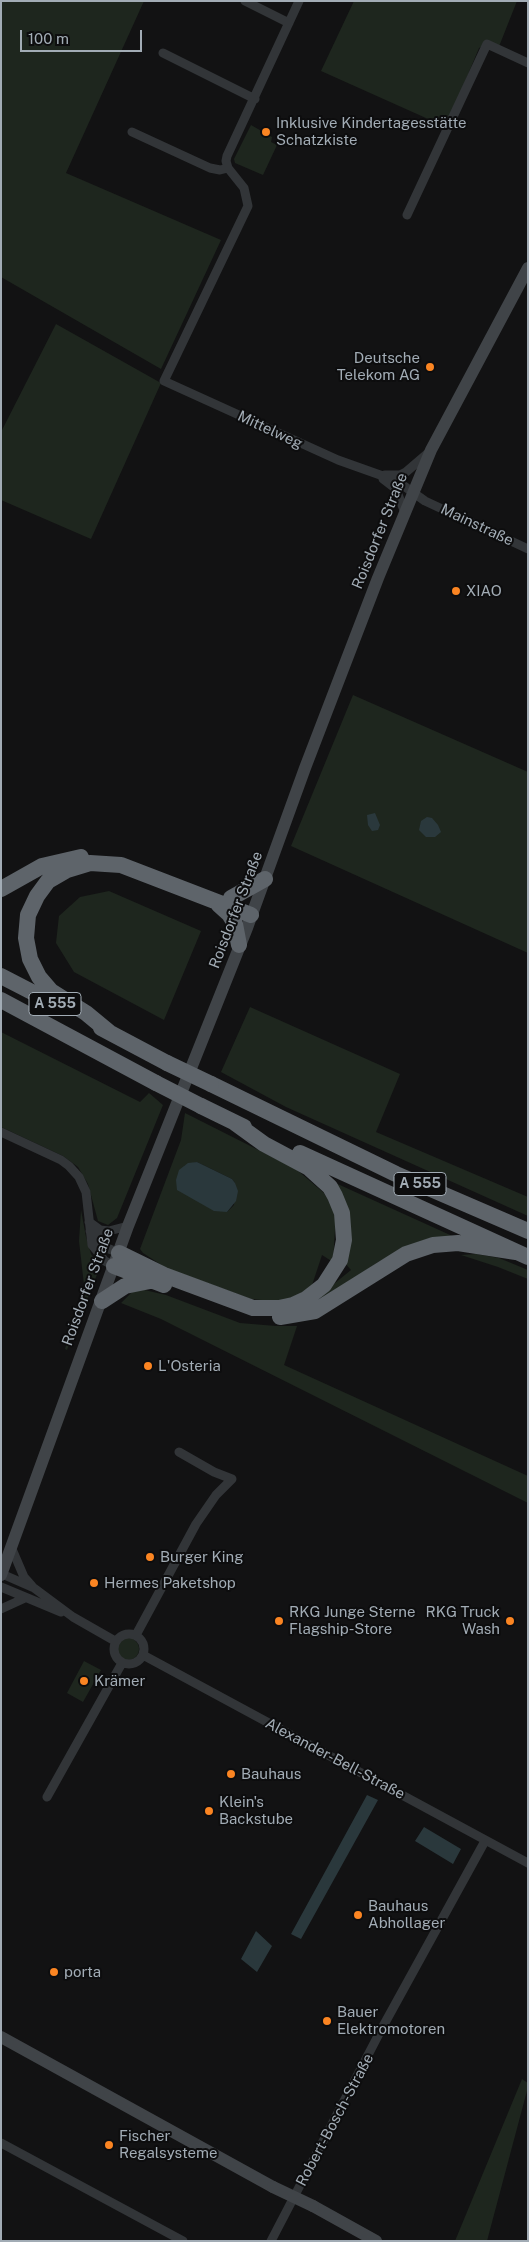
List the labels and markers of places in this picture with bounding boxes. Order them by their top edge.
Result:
place label: Inklusive Kindertagesstätte Schatzkiste [276,114,467,149]
marker: Inklusive Kindertagesstätte Schatzkiste [260,126,272,138]
place label: Deutsche Telekom AG [337,349,420,384]
marker: Deutsche Telekom AG [424,361,436,373]
place label: XIAO [466,582,502,600]
marker: XIAO [450,585,462,597]
place label: L'Osteria [158,1357,221,1375]
marker: L'Osteria [142,1360,154,1372]
place label: Burger King [160,1548,244,1566]
marker: Burger King [144,1551,156,1563]
place label: Hermes Paketshop [104,1574,236,1592]
marker: Hermes Paketshop [88,1577,100,1589]
place label: RKG Junge Sterne Flagship-Store [289,1603,415,1638]
place label: RKG Truck Wash [426,1603,500,1638]
marker: RKG Junge Sterne Flagship-Store [273,1615,285,1627]
marker: RKG Truck Wash [504,1615,516,1627]
place label: Krämer [94,1672,145,1690]
marker: Krämer [78,1675,90,1687]
place label: Bauhaus [241,1765,301,1783]
marker: Bauhaus [225,1768,237,1780]
place label: Klein's Backstube [219,1793,293,1828]
marker: Klein's Backstube [203,1805,215,1817]
place label: Bauhaus Abhollager [368,1897,445,1932]
marker: Bauhaus Abhollager [352,1909,364,1921]
place label: porta [64,1963,101,1981]
marker: porta [48,1966,60,1978]
place label: Bauer Elektromotoren [337,2003,445,2038]
marker: Bauer Elektromotoren [321,2015,333,2027]
place label: Fischer Regalsysteme [119,2127,218,2162]
marker: Fischer Regalsysteme [103,2139,115,2151]

